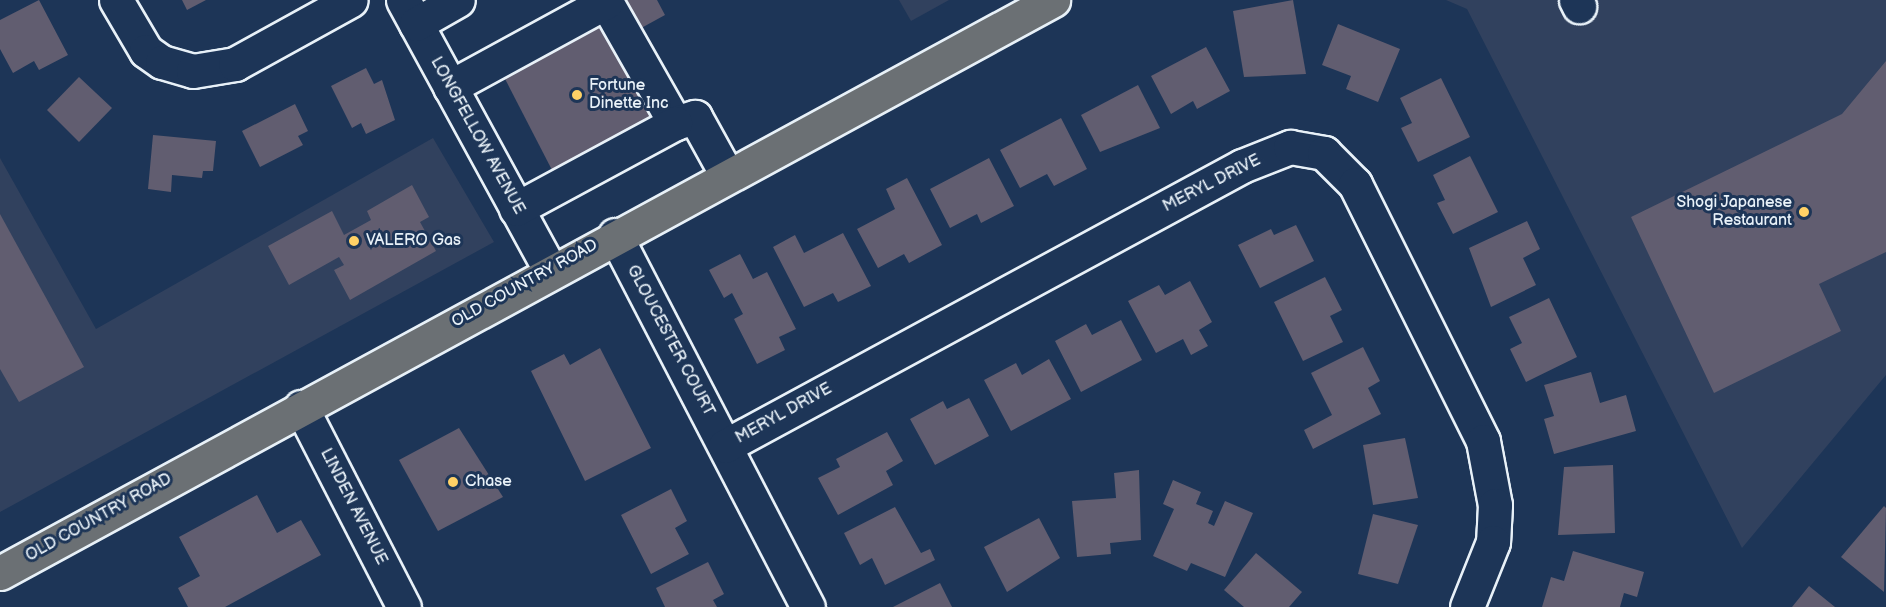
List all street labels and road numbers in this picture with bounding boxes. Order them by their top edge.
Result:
street label: LONGFELLOW AVENUE [426,54,528,218]
street label: MERYL DRIVE [1160,151,1264,217]
street label: OLD COUNTRY ROAD [449,236,601,332]
street label: GLOUCESTER COURT [622,262,718,420]
street label: MERYL DRIVE [733,380,835,448]
street label: LINDEN AVENUE [315,446,391,568]
street label: OLD COUNTRY ROAD [23,470,175,566]

